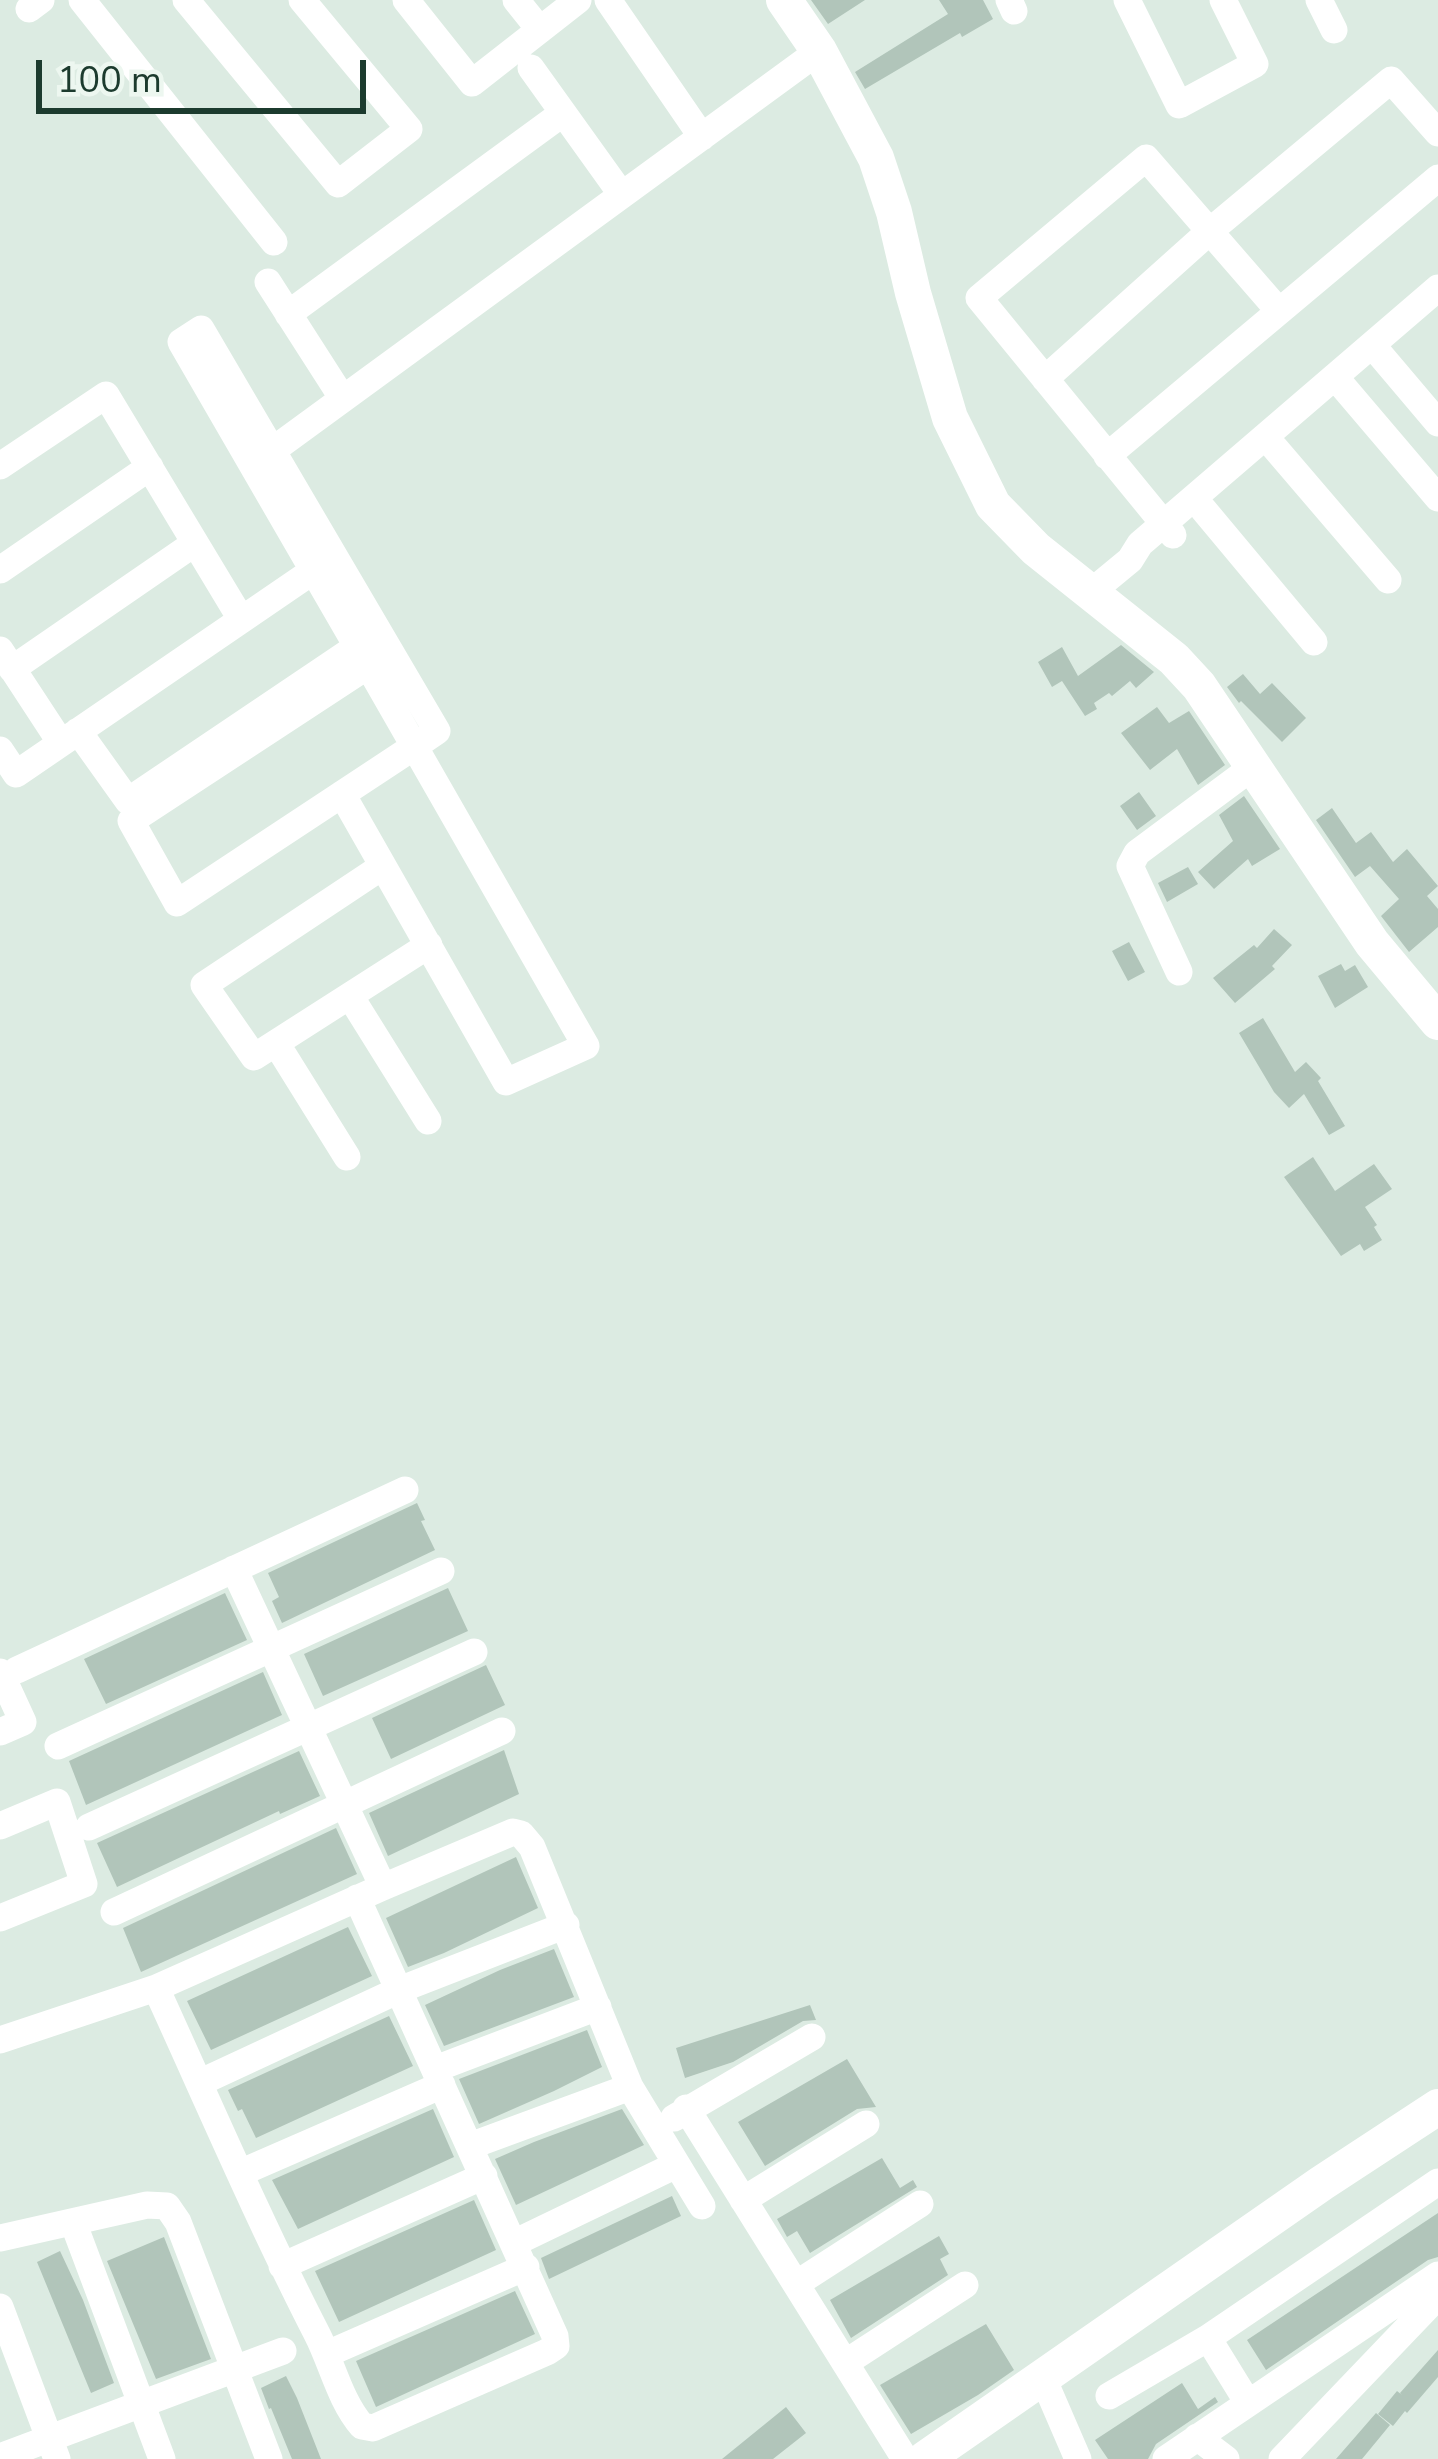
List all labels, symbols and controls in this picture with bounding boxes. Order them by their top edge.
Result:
scale bar [42,36,372,110]
text: 100 m [57,56,162,105]

